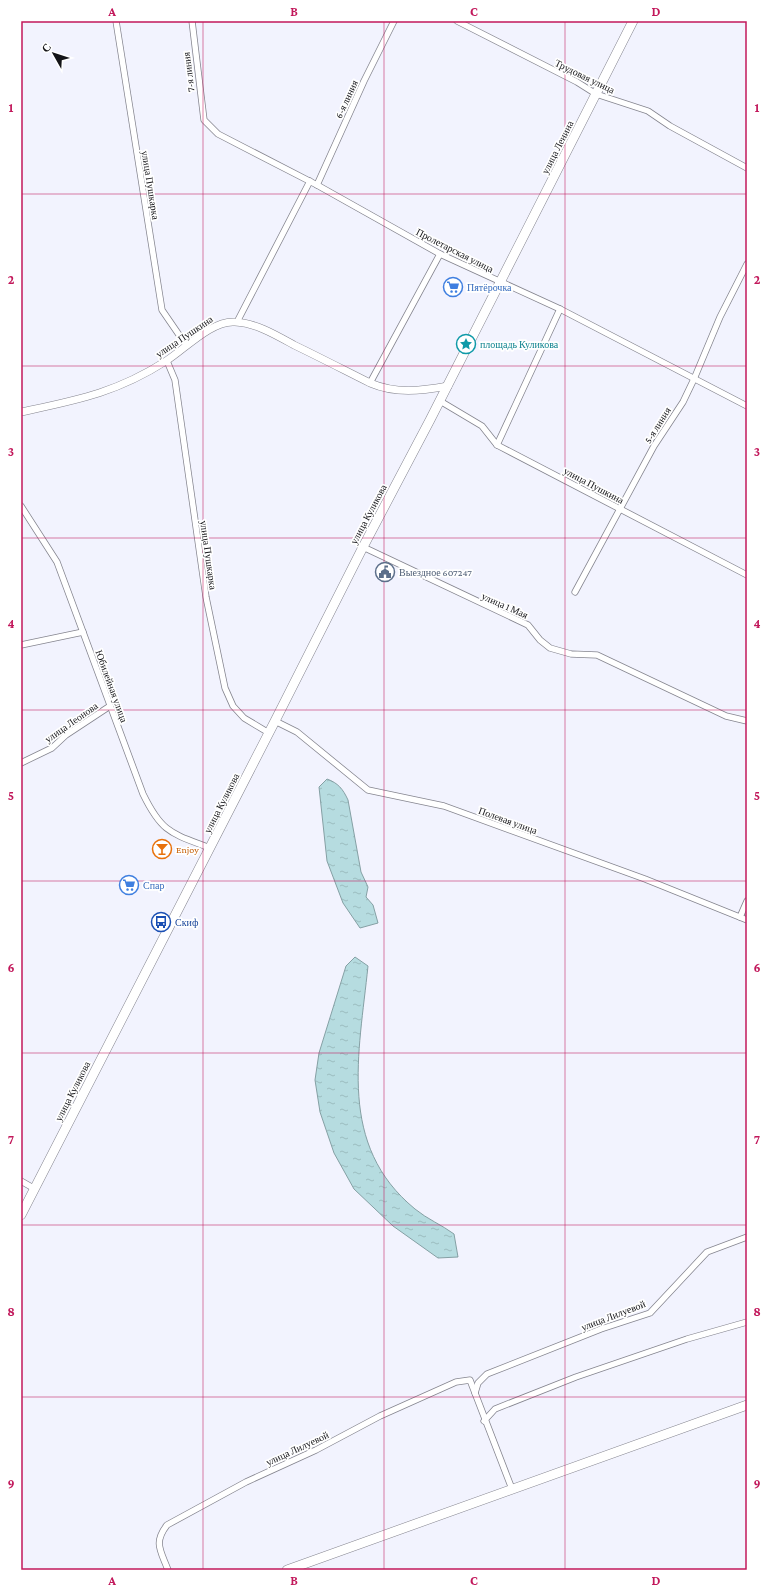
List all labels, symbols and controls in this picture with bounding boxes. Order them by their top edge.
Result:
text: A [107,4,116,19]
text: B [290,4,298,19]
text: C [470,4,478,19]
text: D [652,4,661,19]
north arrow [34,34,74,74]
text: С [39,41,53,55]
street label: 7-я линия [181,51,196,93]
street label: Трудовая улица [553,57,617,96]
street label: 6-я линия [333,78,360,120]
text: 1 [9,100,14,115]
text: 1 [755,100,760,115]
street label: улица Ленина [539,118,576,176]
street label: улица Пушкарка [140,150,161,221]
street label: Пролетарская улица [414,226,496,275]
text: 2 [8,272,15,287]
text: 2 [754,272,761,287]
supermarket icon: Пятёрочка [442,276,464,298]
place label: Пятёрочка [467,282,512,293]
street label: улица Пушкина [154,313,215,360]
place icon: площадь Куликова [455,333,477,355]
place label: площадь Куликова [480,339,559,350]
street label: 5-я линия [642,405,673,445]
text: 3 [8,444,14,459]
text: 3 [754,444,760,459]
street label: улица Пушкина [562,465,626,506]
street label: улица Куликова [348,482,389,546]
street label: улица Пушкарка [198,520,219,591]
public building icon: Выездное 607247 [374,561,396,583]
place label: Выездное 607247 [399,567,472,578]
street label: улица 1 Мая [480,590,530,621]
text: 4 [7,616,15,631]
text: 4 [753,616,761,631]
street label: Юбилейная улица [93,648,130,724]
street label: улица Леонова [43,700,100,745]
street label: улица Куликова [202,771,242,835]
text: 5 [8,788,14,803]
text: 5 [754,788,760,803]
street label: Полевая улица [477,805,539,836]
bar icon: Enjoy [151,838,173,860]
place label: Enjoy [176,844,199,856]
supermarket icon: Спар [118,874,140,896]
place label: Спар [143,880,164,891]
bus stop icon: Скиф [150,911,172,933]
place label: Скиф [175,917,199,928]
text: 6 [7,960,15,975]
text: 6 [753,960,761,975]
street label: улица Куликова [53,1059,93,1123]
text: 7 [8,1132,14,1147]
text: 7 [754,1132,760,1147]
street label: улица Лилуевой [579,1298,647,1333]
text: 8 [7,1304,15,1319]
text: 8 [753,1304,761,1319]
street label: улица Лилуевой [264,1429,331,1468]
text: 9 [7,1476,15,1491]
text: 9 [753,1476,761,1491]
text: A [107,1573,116,1588]
text: B [290,1573,298,1588]
text: C [470,1573,478,1588]
text: D [652,1573,661,1588]

